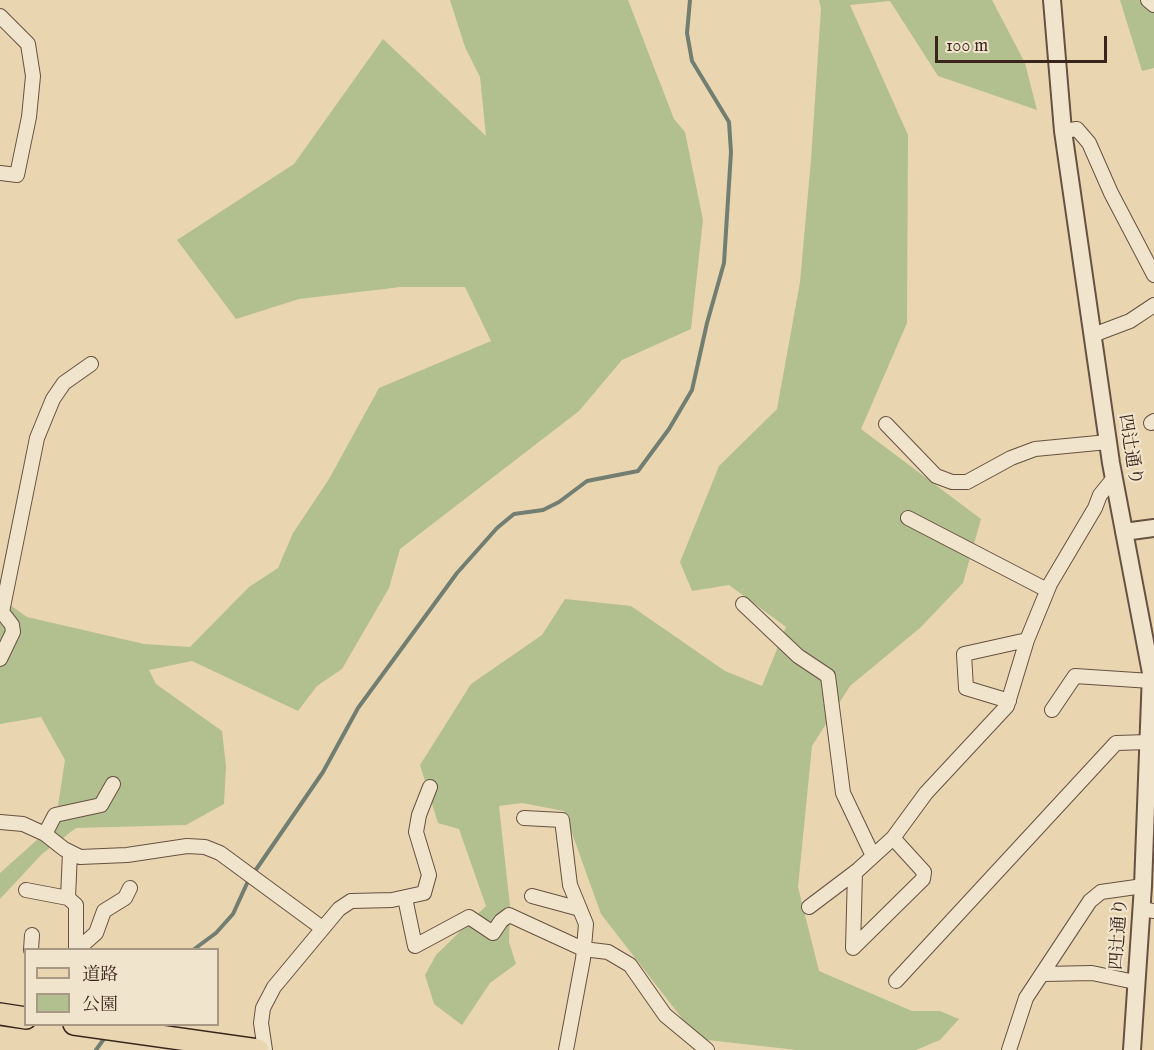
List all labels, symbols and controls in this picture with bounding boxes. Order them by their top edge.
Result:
scale bar [938,24,1110,62]
text: 100 m [946,35,988,58]
street label: 四辻通り [1113,413,1145,487]
street label: 四辻通り [1107,897,1133,971]
legend [24,948,219,1026]
text: 道路 [82,964,118,987]
text: 公園 [82,994,118,1017]

